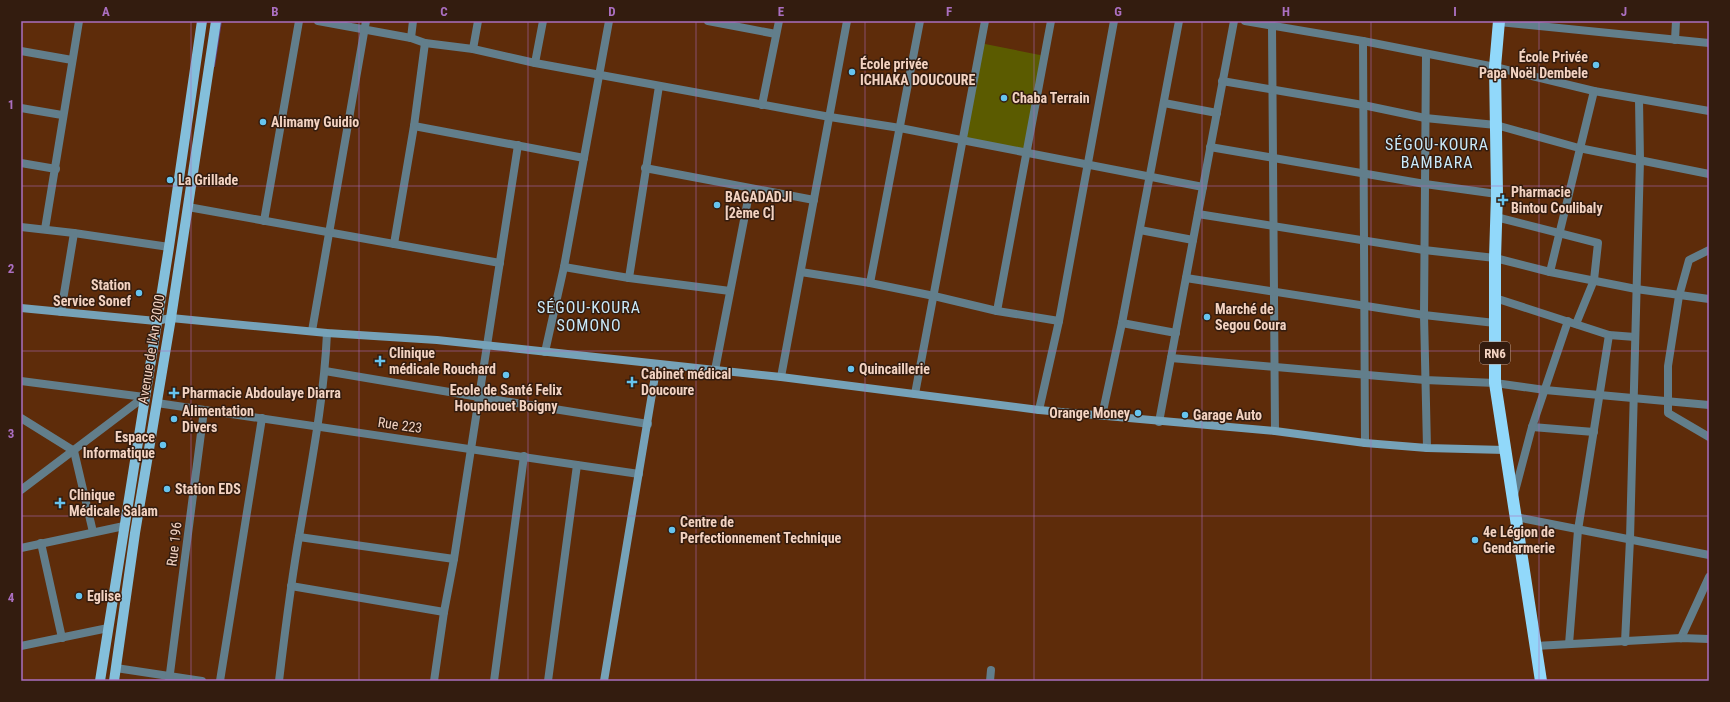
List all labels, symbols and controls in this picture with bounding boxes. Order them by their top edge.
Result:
text: A [102,4,110,19]
text: B [271,4,279,19]
text: C [440,4,448,19]
text: D [608,4,616,19]
text: E [778,4,785,19]
text: F [946,4,952,19]
text: G [1114,4,1122,19]
text: H [1282,4,1290,19]
text: I [1453,4,1457,19]
text: J [1621,4,1627,19]
place label: École Privée Papa Noël Dembele [1479,48,1588,81]
place label: École privée ICHIAKA DOUCOURE [860,55,975,88]
marker: École Privée Papa Noël Dembele [1591,60,1601,70]
marker: École privée ICHIAKA DOUCOURE [847,67,857,77]
place label: Chaba Terrain [1012,90,1090,106]
marker: Chaba Terrain [999,93,1009,103]
text: 1 [8,97,14,112]
place label: Alimamy Guidio [271,114,359,130]
marker: Alimamy Guidio [258,117,268,127]
district label: SÉGOU-KOURA BAMBARA [1385,135,1489,172]
place label: La Grillade [178,172,238,188]
marker: La Grillade [165,175,175,185]
place label: Pharmacie Bintou Coulibaly [1511,184,1603,216]
place label: BAGADADJI [2ème C] [725,189,792,221]
marker: Pharmacie Bintou Coulibaly [1498,195,1508,205]
marker: BAGADADJI [2ème C] [712,200,722,210]
text: 2 [8,261,15,276]
place label: Station Service Sonef [53,277,131,309]
marker: Station Service Sonef [134,288,144,298]
street label: Avenue de l'An 2000 [134,293,168,405]
district label: SÉGOU-KOURA SOMONO [537,298,641,335]
place label: Marché de Segou Coura [1215,301,1287,333]
marker: Marché de Segou Coura [1202,312,1212,322]
road number: RN6 [1480,342,1510,364]
place label: Clinique médicale Rouchard [389,345,496,377]
marker: Clinique médicale Rouchard [374,355,386,367]
place label: Quincaillerie [859,361,930,377]
marker: Quincaillerie [846,364,856,374]
place label: Cabinet médical Doucoure [641,366,731,398]
marker: Ecole de Santé Felix Houphouet Boigny [501,370,511,380]
marker: Cabinet médical Doucoure [626,376,638,388]
place label: Ecole de Santé Felix Houphouet Boigny [450,382,563,414]
place label: Pharmacie Abdoulaye Diarra [182,385,341,401]
marker: Pharmacie Abdoulaye Diarra [169,388,179,398]
place label: Alimentation Divers [182,403,254,435]
place label: Orange Money [1049,405,1131,421]
place label: Garage Auto [1193,407,1262,423]
marker: Orange Money [1133,408,1143,418]
marker: Garage Auto [1180,410,1190,420]
marker: Alimentation Divers [169,414,179,424]
street label: Rue 223 [377,414,423,436]
text: 3 [8,426,14,441]
place label: Espace Informatique [83,429,155,461]
marker: Espace Informatique [158,440,168,450]
place label: Station EDS [175,481,241,497]
marker: Station EDS [162,484,172,494]
place label: Clinique Médicale Salam [69,487,158,519]
marker: Clinique Médicale Salam [54,497,66,509]
place label: Centre de Perfectionnement Technique [680,514,842,546]
street label: Rue 196 [163,521,185,567]
place label: 4e Légion de Gendarmerie [1483,524,1555,556]
marker: Centre de Perfectionnement Technique [667,525,677,535]
marker: 4e Légion de Gendarmerie [1470,535,1480,545]
place label: Eglise [87,588,121,604]
text: 4 [8,590,15,605]
marker: Eglise [74,591,84,601]

